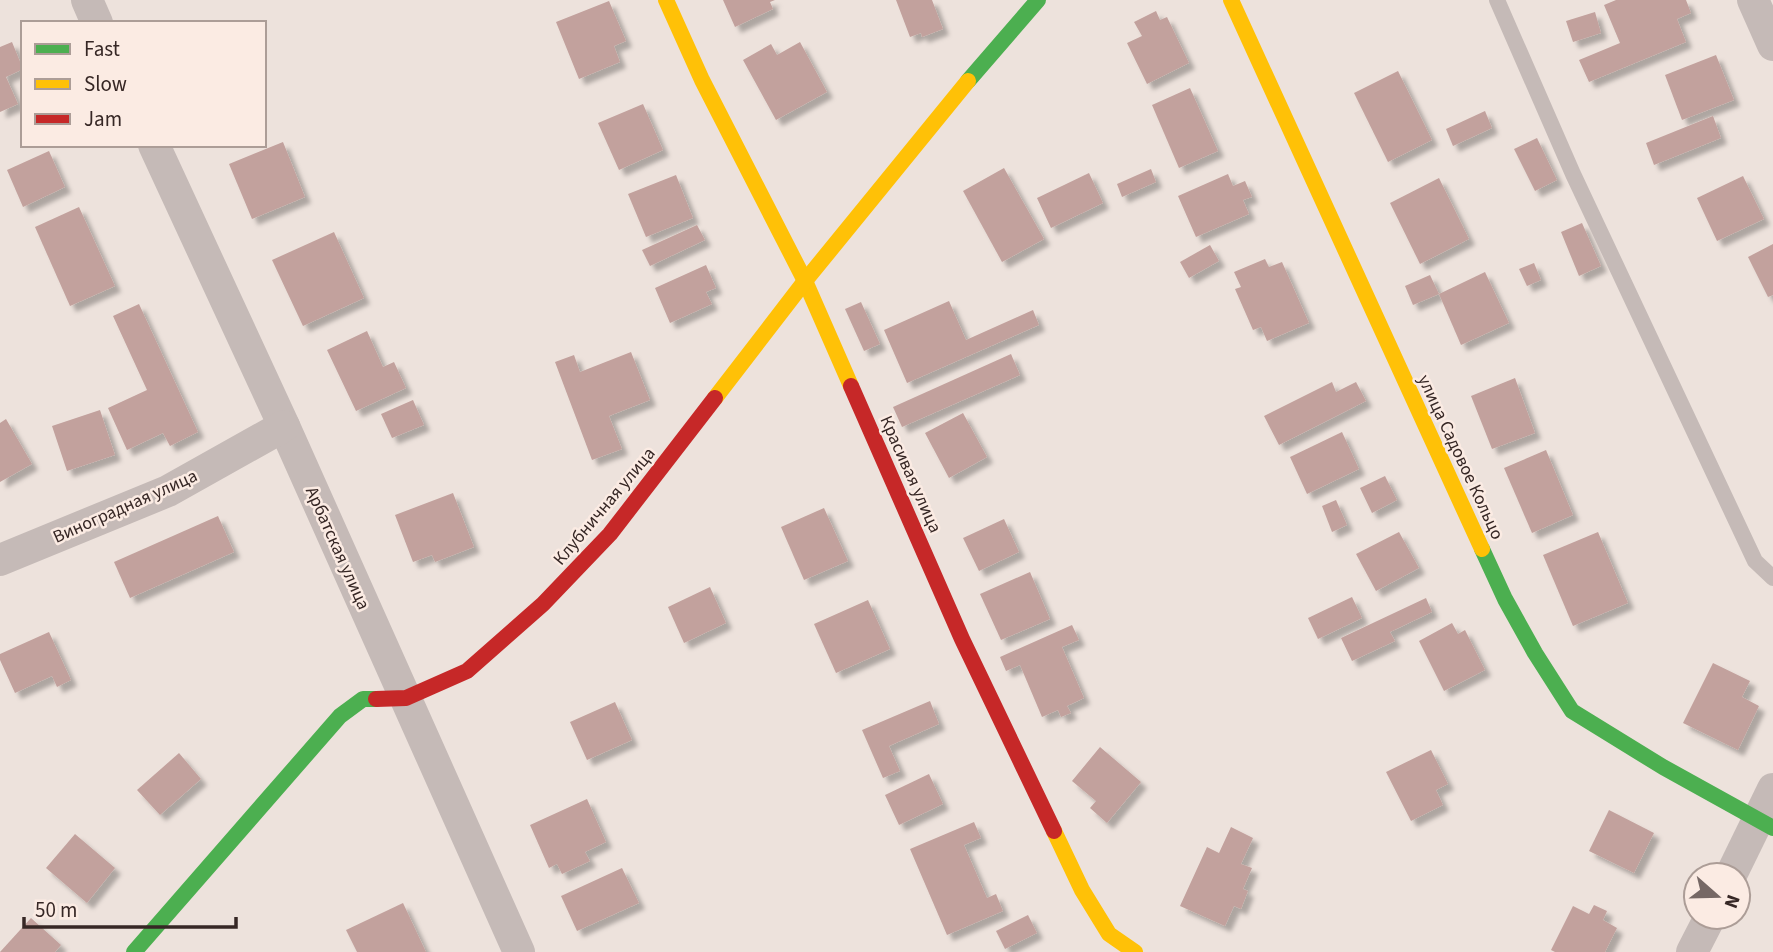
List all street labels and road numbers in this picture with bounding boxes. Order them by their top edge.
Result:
street label: улица Садовое Кольцо [1411,371,1510,544]
street label: Красивая улица [874,412,948,537]
street label: Клубничная улица [547,442,661,571]
street label: Виноградная улица [49,463,201,550]
street label: Арбатская улица [299,483,376,614]

